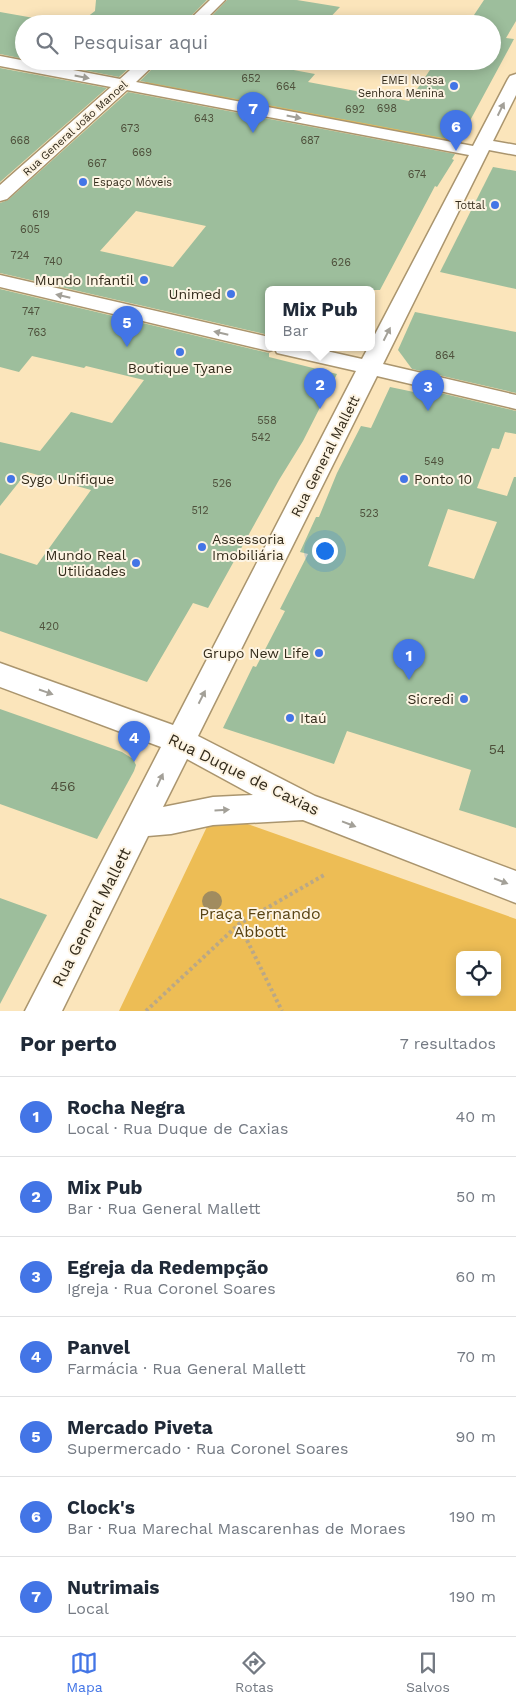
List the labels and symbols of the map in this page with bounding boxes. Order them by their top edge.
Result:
house number: 652 [241,72,261,85]
one-way arrow [75,73,91,81]
place label: EMEI Nossa Senhora Menina [358,74,444,100]
street label: Rua General João Manoel [20,78,131,179]
house number: 664 [276,80,296,93]
marker: EMEI Nossa Senhora Menina [448,80,460,92]
pin: 7 [237,92,269,133]
house number: 698 [377,102,397,115]
one-way arrow [498,102,506,116]
house number: 692 [345,103,365,116]
pin: 6 [440,110,472,151]
house number: 643 [194,112,214,125]
one-way arrow [286,113,302,121]
house number: 673 [120,122,140,135]
house number: 668 [10,134,30,147]
house number: 687 [300,134,320,147]
house number: 669 [132,146,152,159]
house number: 667 [87,157,107,170]
house number: 674 [408,168,427,181]
marker: Espaço Móveis [77,176,89,188]
place label: Espaço Móveis [93,176,172,189]
place label: Tottal [455,199,486,212]
marker: Tottal [489,199,501,211]
house number: 619 [32,208,50,221]
house number: 605 [20,223,40,236]
house number: 724 [11,249,30,262]
house number: 740 [44,255,63,268]
house number: 626 [331,256,351,269]
place label: Mundo Infantil [35,272,135,288]
marker: Mundo Infantil [138,274,150,286]
place label: Unimed [169,286,221,302]
marker: Unimed [225,288,237,300]
one-way arrow [56,292,71,300]
house number: 747 [22,305,40,318]
pin: 5 [111,306,143,347]
house number: 763 [27,326,47,339]
one-way arrow [383,327,391,341]
one-way arrow [214,329,229,337]
marker: Boutique Tyane [174,346,186,358]
house number: 864 [435,349,455,362]
place label: Boutique Tyane [128,360,232,376]
pin: 2 [304,368,336,409]
pin: 3 [412,370,444,411]
street label: Rua General Mallett [287,392,363,519]
house number: 558 [257,414,277,427]
house number: 542 [251,431,271,444]
house number: 549 [424,455,444,468]
place label: Sygo Unifique [21,471,114,487]
place label: Ponto 10 [414,471,472,487]
marker: Sygo Unifique [5,473,17,485]
marker: Ponto 10 [398,473,410,485]
house number: 526 [212,477,232,490]
house number: 512 [191,504,209,517]
house number: 523 [359,507,379,520]
place label: Assessoria Imobiliária [212,531,285,563]
your location [312,538,338,564]
marker: Assessoria Imobiliária [196,541,208,553]
place label: Mundo Real Utilidades [46,547,127,579]
marker: Mundo Real Utilidades [130,557,142,569]
house number: 420 [39,620,59,633]
pin: 1 [393,639,425,680]
place label: Grupo New Life [203,645,309,661]
marker: Grupo New Life [313,647,325,659]
one-way arrow [39,688,54,696]
one-way arrow [198,690,206,704]
place label: Sicredi [407,691,454,707]
marker: Sicredi [458,693,470,705]
place label: Itaú [300,710,327,726]
marker: Itaú [284,712,296,724]
pin: 4 [118,721,150,762]
street label: Rua Duque de Caxias [165,730,322,819]
house number: 54 [489,741,505,757]
one-way arrow [156,773,164,787]
house number: 456 [50,778,76,794]
one-way arrow [214,806,230,814]
one-way arrow [342,820,356,828]
street label: Rua General Mallett [48,844,135,990]
one-way arrow [494,877,509,885]
park label: Praça Fernando Abbott [199,904,321,941]

